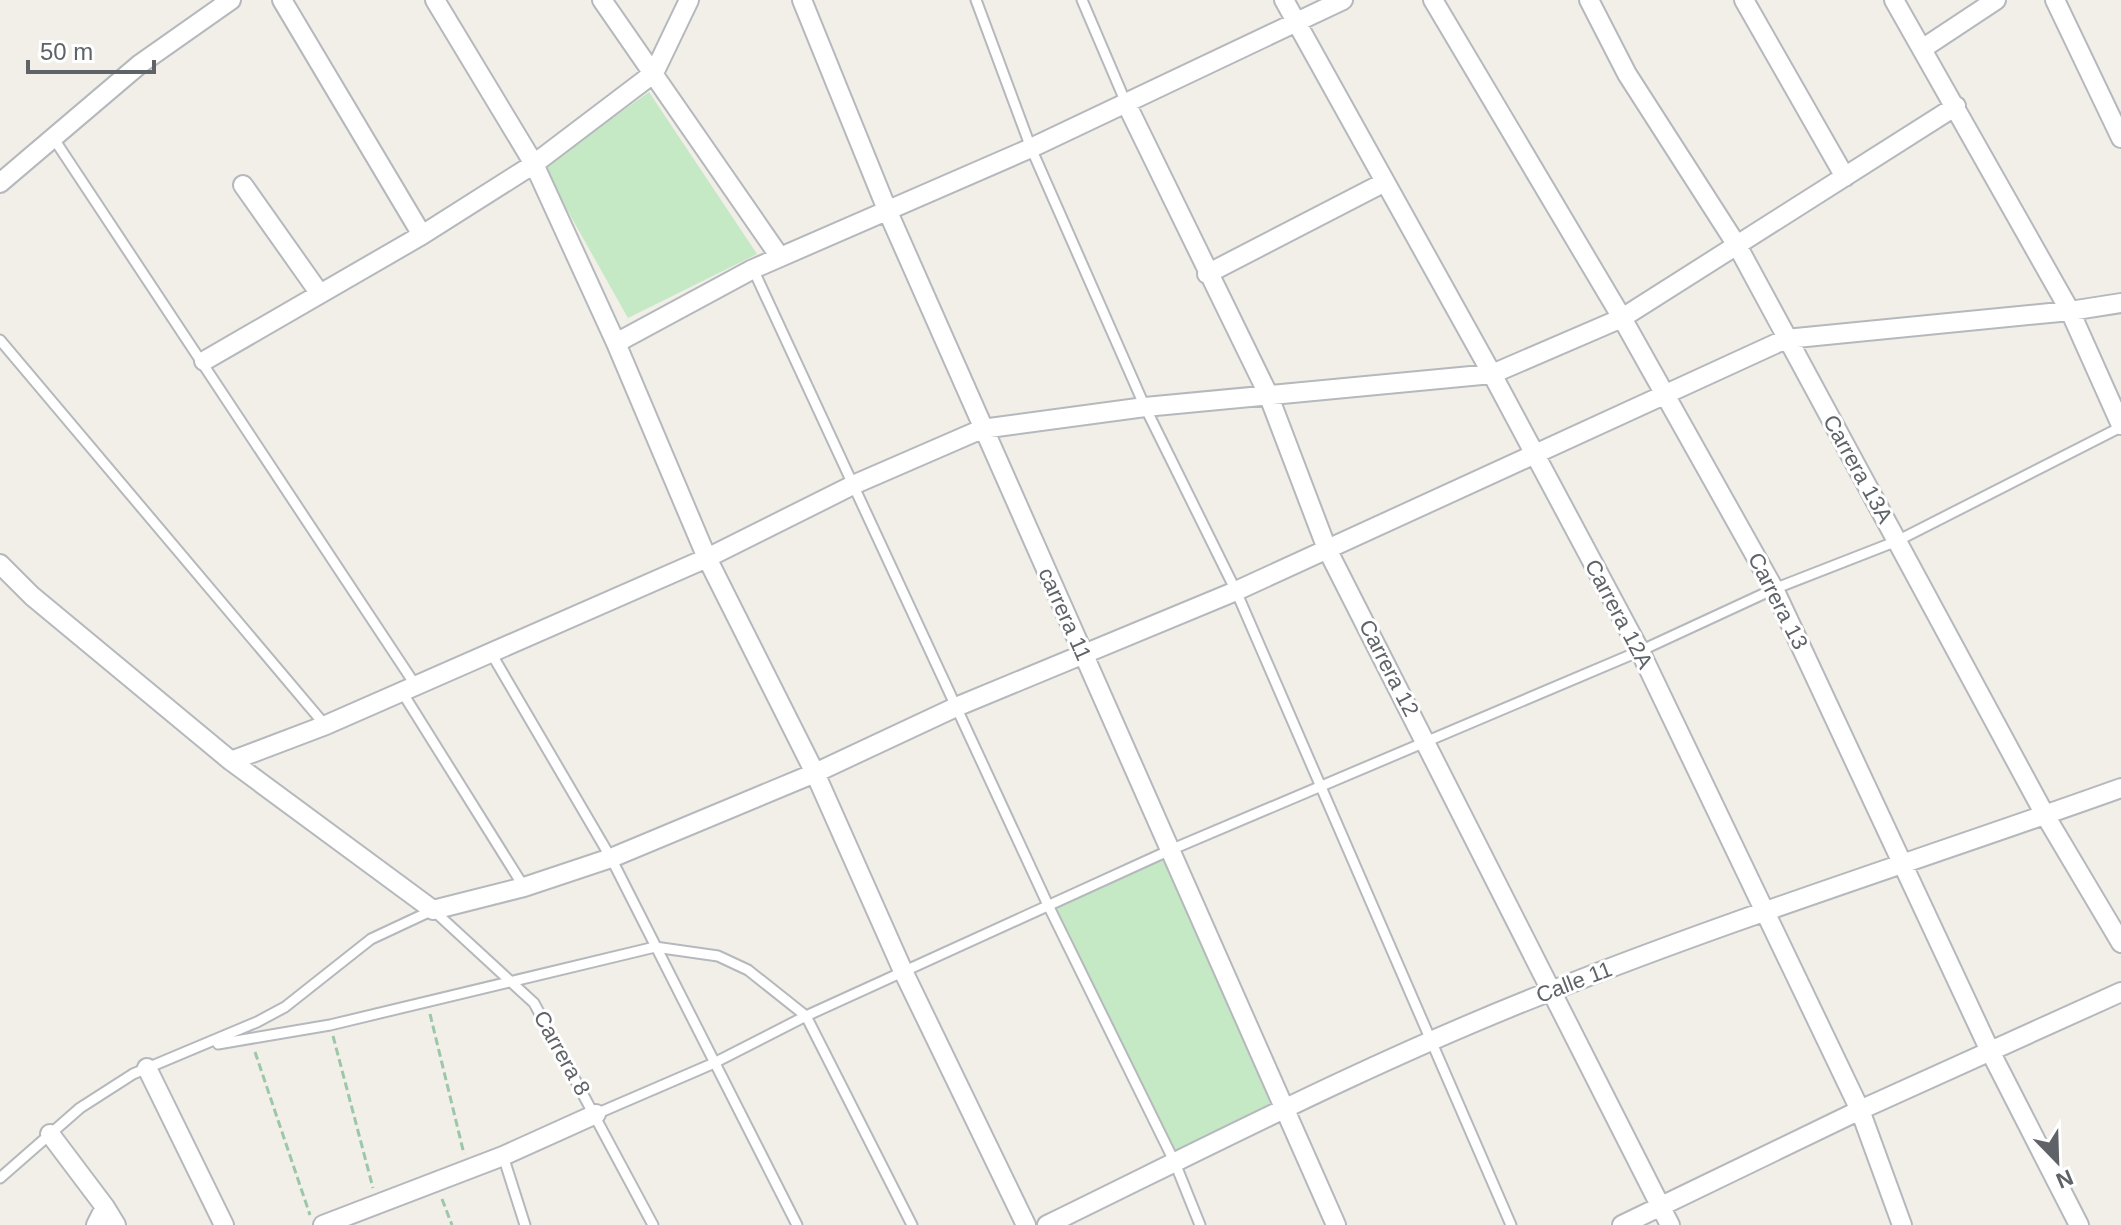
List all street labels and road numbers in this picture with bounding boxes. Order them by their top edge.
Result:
street label: Carrera 13A [1818,411,1898,528]
street label: Carrera 13 [1743,548,1813,654]
street label: Carrera 12A [1580,555,1658,673]
street label: carrera 11 [1034,564,1096,664]
street label: Carrera 12 [1354,615,1424,721]
street label: Calle 11 [1533,956,1615,1008]
street label: Carrera 8 [529,1006,595,1100]

